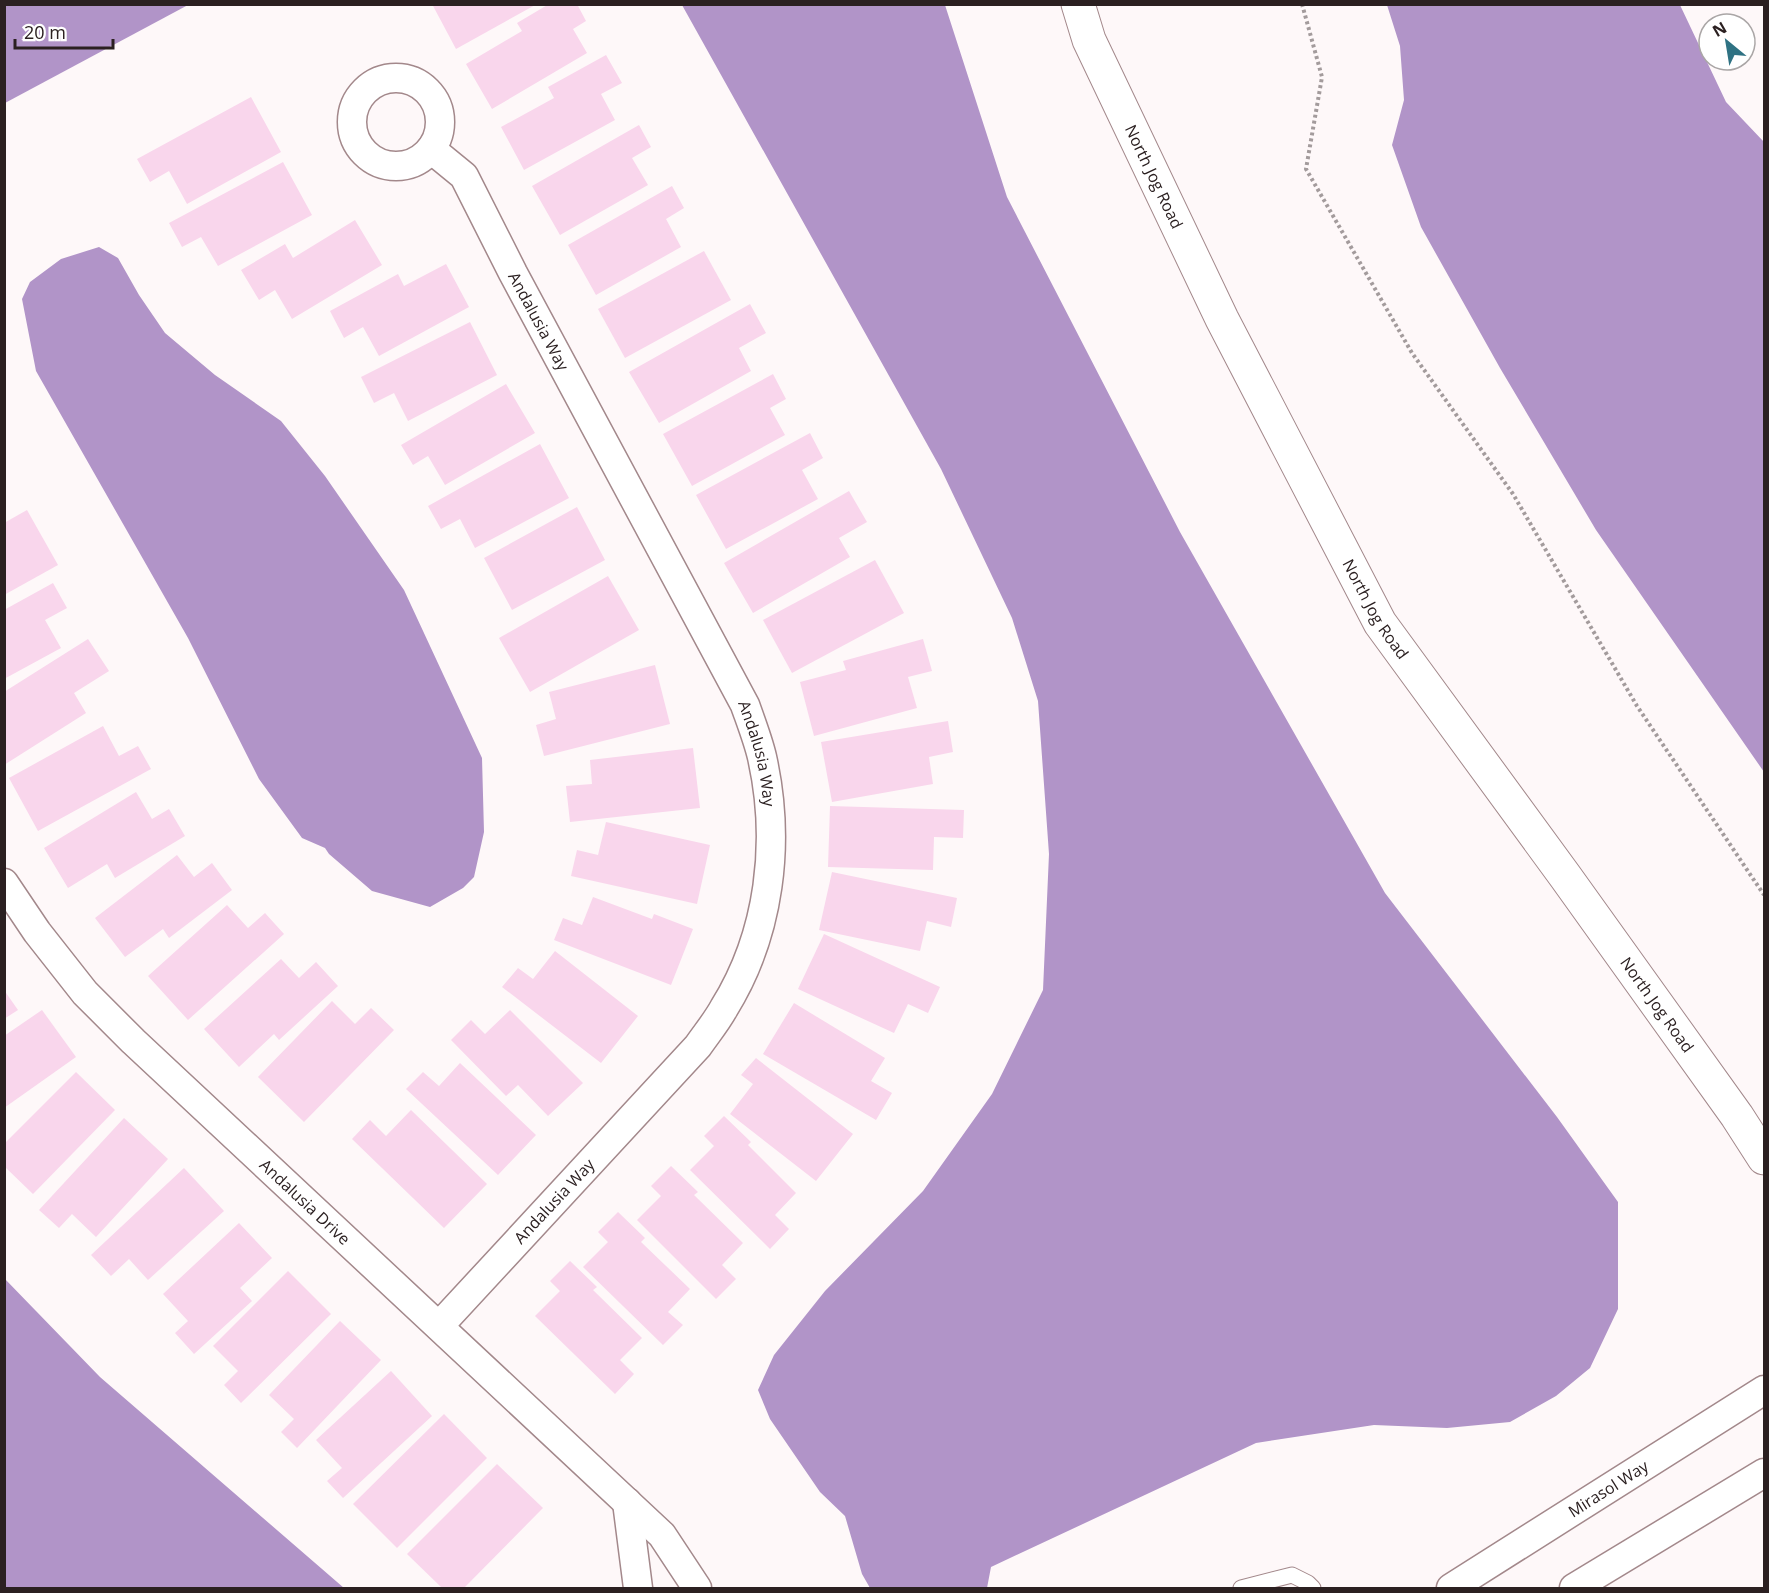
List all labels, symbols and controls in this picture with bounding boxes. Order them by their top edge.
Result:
scale bar [15,12,112,50]
north arrow [1697,12,1757,72]
text: N [1708,16,1731,42]
text: 20 m [24,20,66,44]
street label: North Jog Road [1120,121,1188,232]
street label: Andalusia Way [503,268,575,375]
street label: North Jog Road [1338,555,1414,663]
street label: Andalusia Way [733,697,781,808]
street label: North Jog Road [1615,952,1699,1057]
street label: Andalusia Way [509,1153,600,1248]
street label: Andalusia Drive [255,1154,355,1249]
street label: Mirasol Way [1564,1454,1653,1522]

